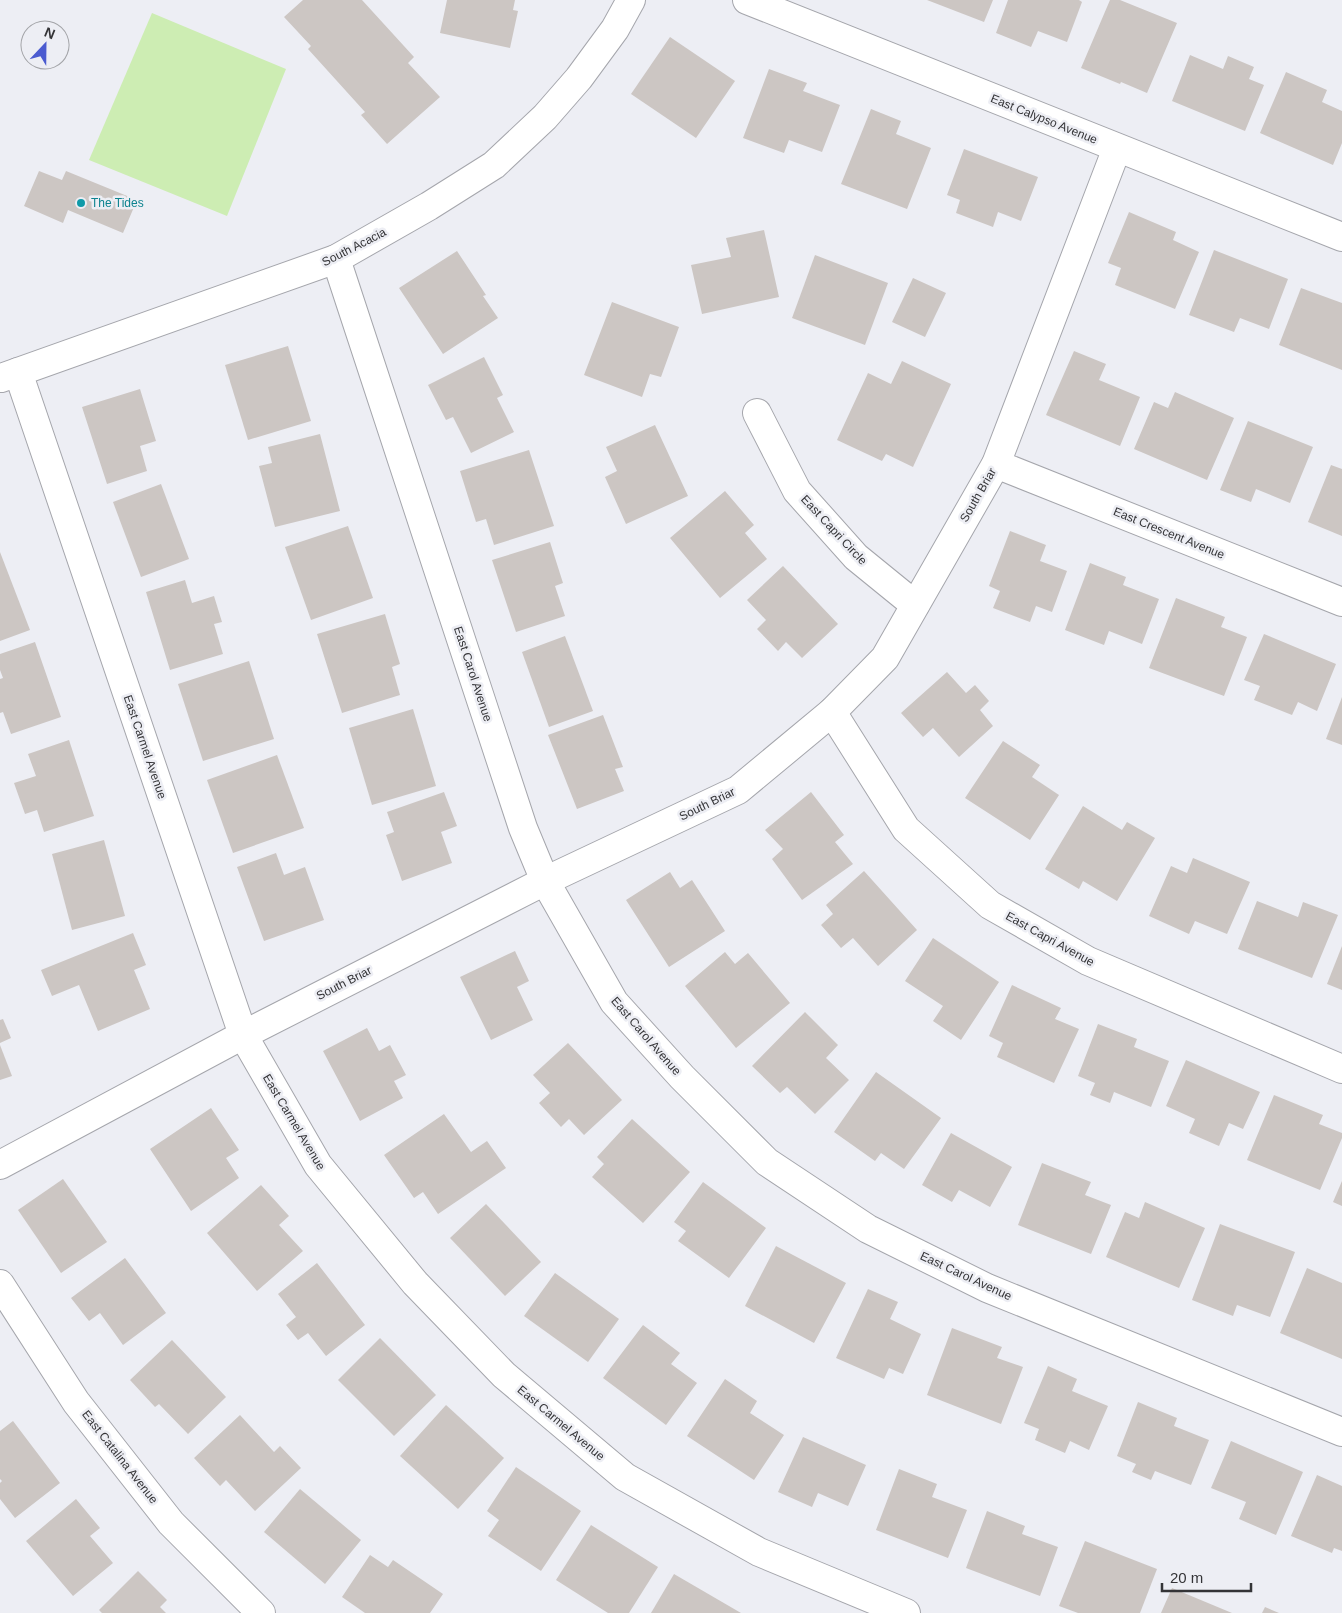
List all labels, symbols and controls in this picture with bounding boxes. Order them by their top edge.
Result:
north arrow [20,20,70,70]
text: N [42,24,58,42]
street label: East Calypso Avenue [989,91,1100,147]
place label: The Tides [91,196,144,210]
marker: The Tides [75,197,87,209]
street label: South Acacia [320,225,389,269]
street label: South Briar [957,466,999,524]
street label: East Capri Circle [798,492,870,568]
street label: East Crescent Avenue [1111,504,1227,562]
street label: East Carol Avenue [451,625,495,724]
street label: East Carmel Avenue [121,693,169,801]
street label: South Briar [677,785,737,823]
street label: East Capri Avenue [1003,909,1097,969]
street label: South Briar [314,963,374,1003]
street label: East Carol Avenue [608,994,684,1078]
street label: East Carmel Avenue [260,1072,328,1173]
street label: East Carol Avenue [918,1249,1014,1303]
street label: East Carmel Avenue [515,1383,608,1464]
street label: East Catalina Avenue [79,1408,161,1507]
scale bar [1162,1560,1251,1592]
text: 20 m [1170,1569,1203,1586]

